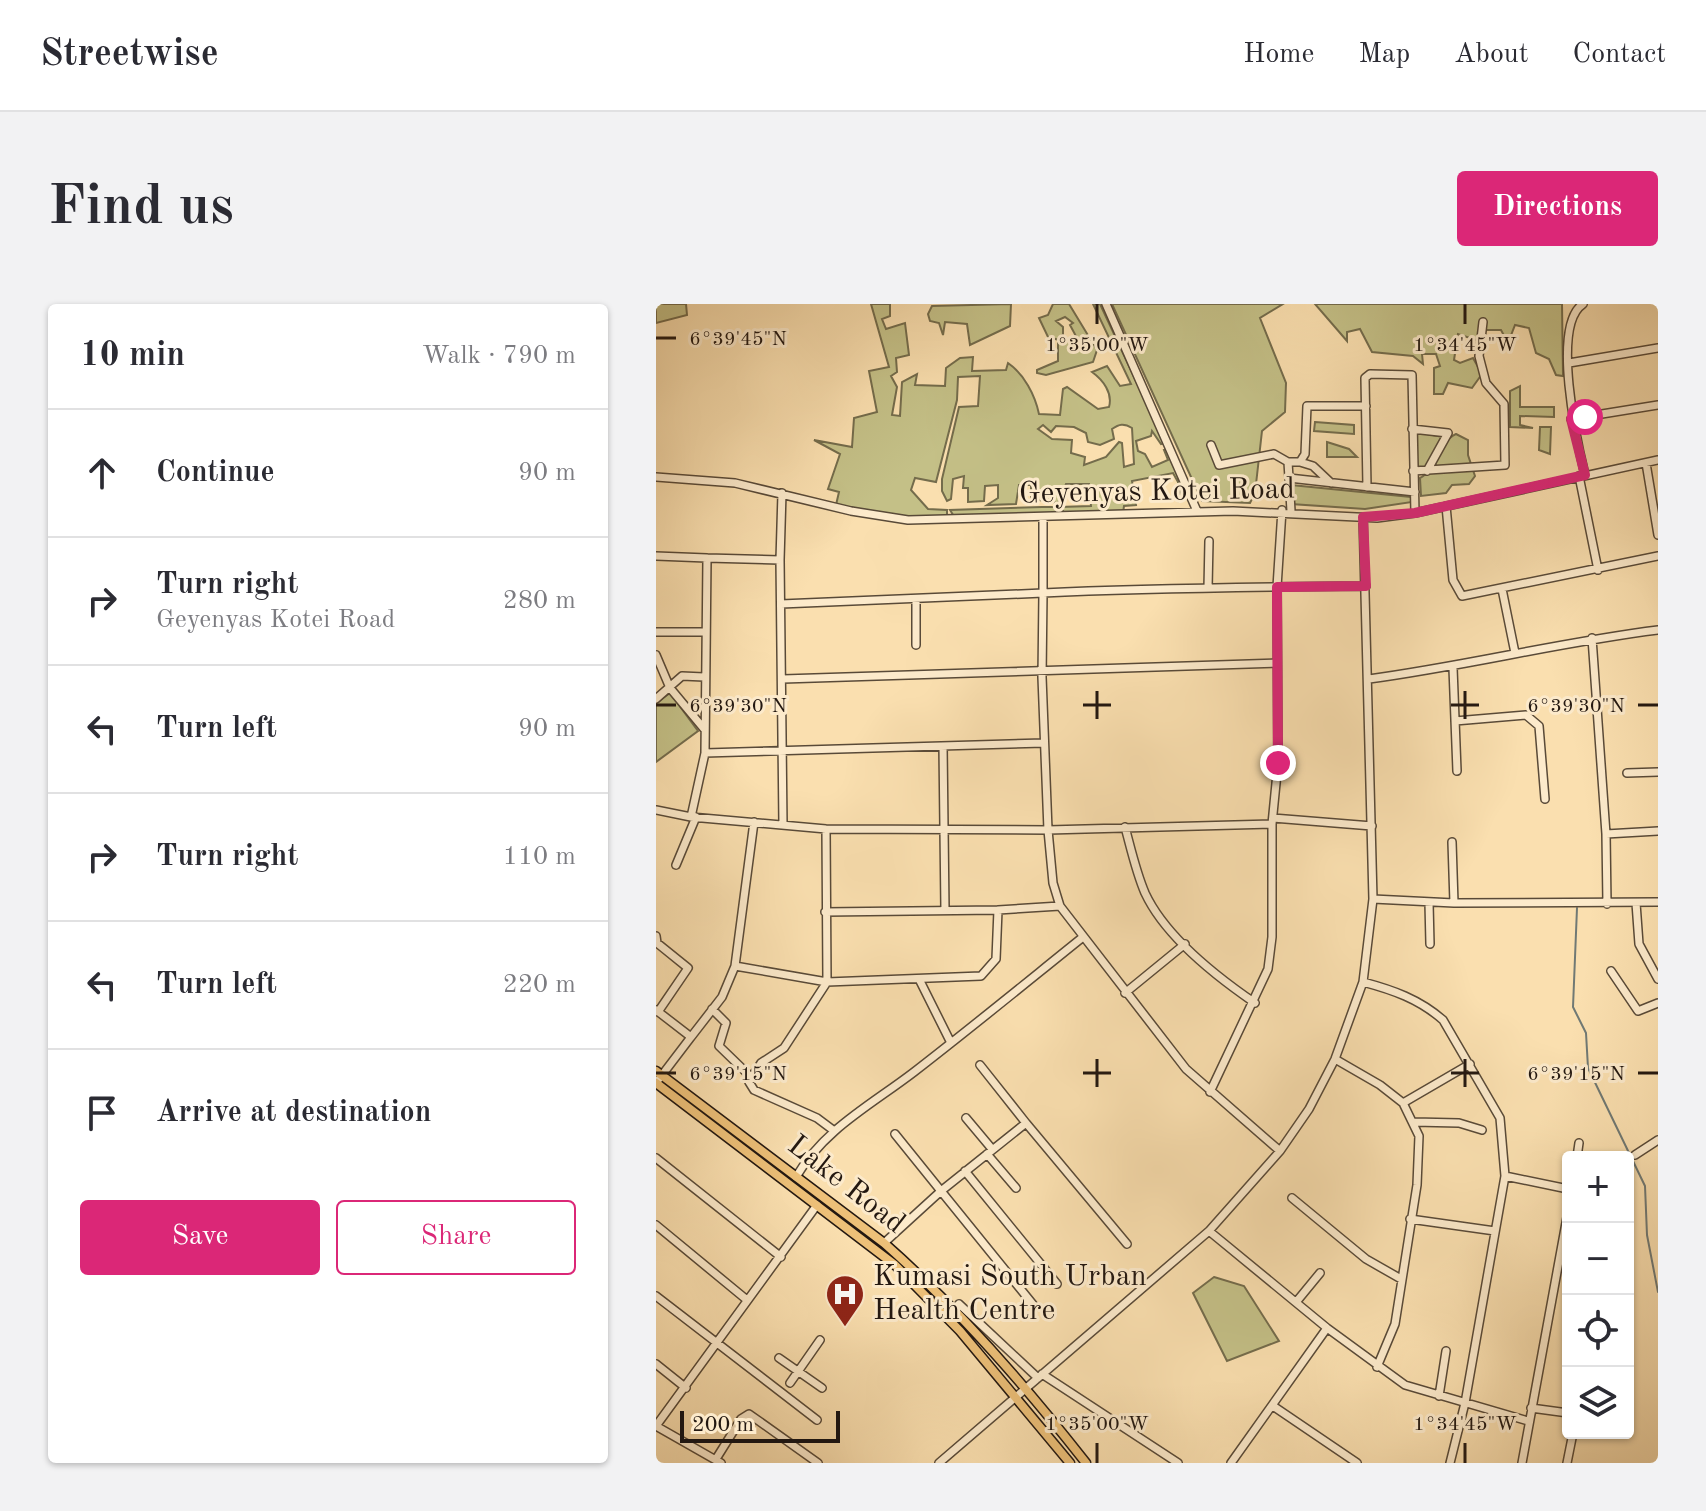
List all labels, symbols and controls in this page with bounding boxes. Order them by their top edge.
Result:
text: Streetwise [40,36,219,74]
text: Home [1243,41,1314,69]
text: Map [1358,41,1410,69]
text: About [1454,41,1529,69]
text: Contact [1573,41,1666,69]
button: Directions [1457,171,1658,246]
text: Find us [48,180,234,236]
text: 6°39'45"N [689,330,787,350]
text: 1°35'00"W [1045,336,1149,356]
text: 1°34'45"W [1413,336,1517,356]
text: 10 min [80,339,185,373]
text: Walk · 790 m [422,343,576,369]
route start [1567,399,1603,435]
icon: ahead [80,451,124,495]
text: Continue [156,458,275,488]
text: 90 m [518,460,576,486]
street label: Geyenyas Kotei Road [1019,475,1295,509]
text: Turn right [156,570,298,600]
icon: right [80,579,124,623]
text: 280 m [503,588,576,614]
text: Geyenyas Kotei Road [156,607,395,633]
text: 6°39'30"N [689,697,787,717]
text: 6°39'30"N [1527,697,1625,717]
icon: left [80,707,124,751]
text: Turn left [156,714,277,744]
text: 90 m [518,716,576,742]
route end [1260,745,1296,781]
icon: right [80,835,124,879]
text: Turn right [156,842,298,872]
text: 110 m [503,844,576,870]
icon: left [80,963,124,1007]
text: Turn left [156,970,277,1000]
text: 220 m [503,972,576,998]
text: 6°39'15"N [689,1065,787,1085]
text: 6°39'15"N [1527,1065,1625,1085]
icon: arrive [80,1091,124,1135]
text: Arrive at destination [156,1098,431,1128]
street label: Lake Road [782,1130,910,1240]
map controls [1562,1151,1634,1439]
button: + [1562,1151,1634,1223]
button: Save [80,1200,320,1275]
button: Share [336,1200,576,1275]
button: − [1562,1223,1634,1295]
place label: Kumasi South Urban Health Centre [873,1262,1147,1326]
hospital icon: Kumasi South Urban Health Centre [824,1273,866,1328]
button: locate [1562,1295,1634,1367]
button: layers [1562,1367,1634,1439]
scale bar [680,1407,840,1443]
text: 200 m [692,1414,754,1436]
text: 1°35'00"W [1045,1415,1149,1435]
text: 1°34'45"W [1413,1415,1517,1435]

